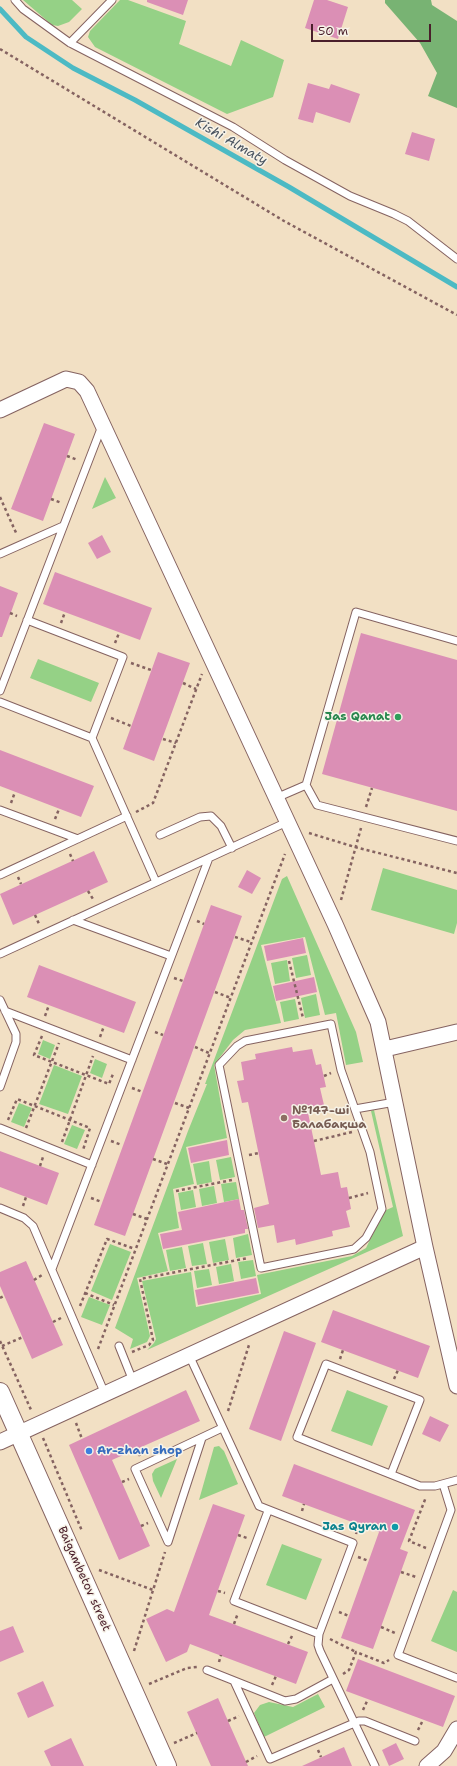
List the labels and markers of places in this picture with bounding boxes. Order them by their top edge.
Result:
place label: Jas Qanat [325,710,390,724]
marker: Jas Qanat [393,712,403,722]
place label: №147-ші Балабақша [292,1104,366,1132]
marker: №147-ші Балабақша [279,1113,289,1123]
place label: Ar-zhan shop [97,1444,182,1458]
marker: Ar-zhan shop [84,1446,94,1456]
place label: Jas Qyran [322,1520,387,1534]
marker: Jas Qyran [390,1522,400,1532]

